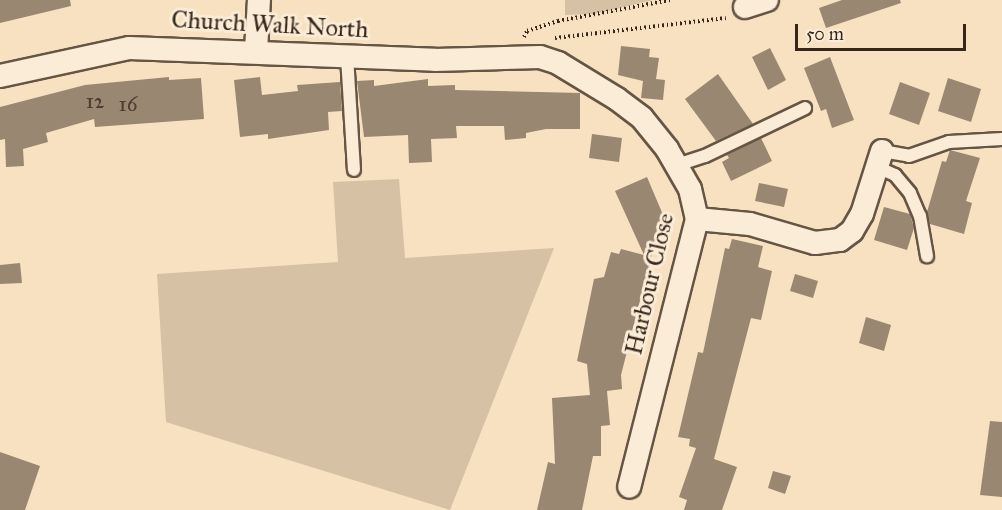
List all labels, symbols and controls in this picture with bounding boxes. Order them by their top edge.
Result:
street label: Church Walk North [171,5,369,45]
scale bar [798,12,969,50]
text: 50 m [806,23,844,45]
house number: 12 [86,88,104,114]
house number: 16 [118,91,138,117]
street label: Harbour Close [620,210,680,358]

